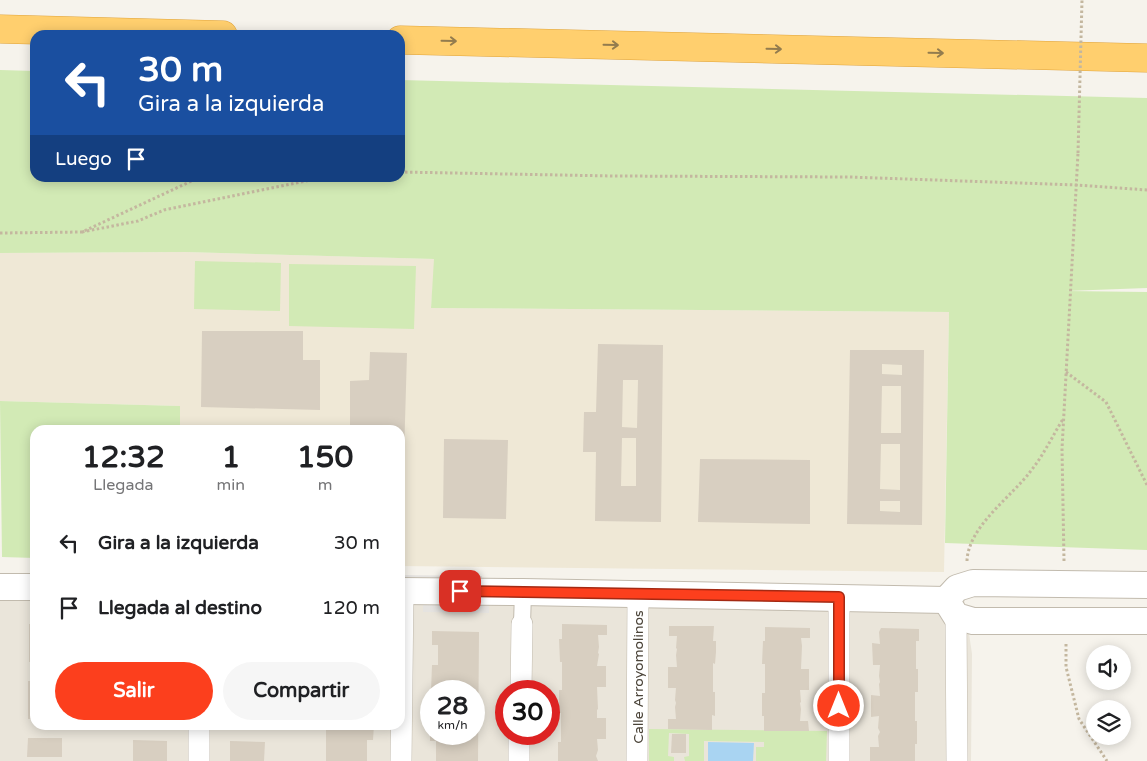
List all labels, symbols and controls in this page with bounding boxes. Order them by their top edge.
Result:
one-way arrow [440,36,456,46]
one-way arrow [602,40,619,50]
one-way arrow [765,44,781,54]
one-way arrow [928,48,944,57]
text: 30 m [138,49,223,91]
icon: left [55,50,120,115]
text: Gira a la izquierda [138,91,324,117]
icon: arrive [122,145,150,173]
text: Luego [55,148,112,170]
text: 12:32 [82,439,165,476]
text: 1 [221,439,240,476]
text: 150 [297,439,353,476]
text: Llegada [93,475,154,495]
text: min [217,475,245,495]
text: m [318,475,332,495]
icon: left [55,529,83,557]
text: Gira a la izquierda [98,532,259,554]
text: 30 m [334,532,380,554]
pin [439,570,481,612]
icon: arrive [446,577,474,605]
icon: arrive [55,594,83,622]
text: Llegada al destino [98,597,262,619]
text: 120 m [322,597,380,619]
street label: Calle Arroyomolinos [630,610,647,744]
map controls [1086,645,1131,745]
button: sound [1086,645,1131,690]
button: Salir [55,662,213,720]
button: Compartir [223,662,380,720]
position arrow [812,679,864,731]
speed limit sign: 30 [495,680,560,745]
text: 28 [437,691,468,721]
button: layers [1086,700,1131,745]
text: km/h [437,718,468,732]

